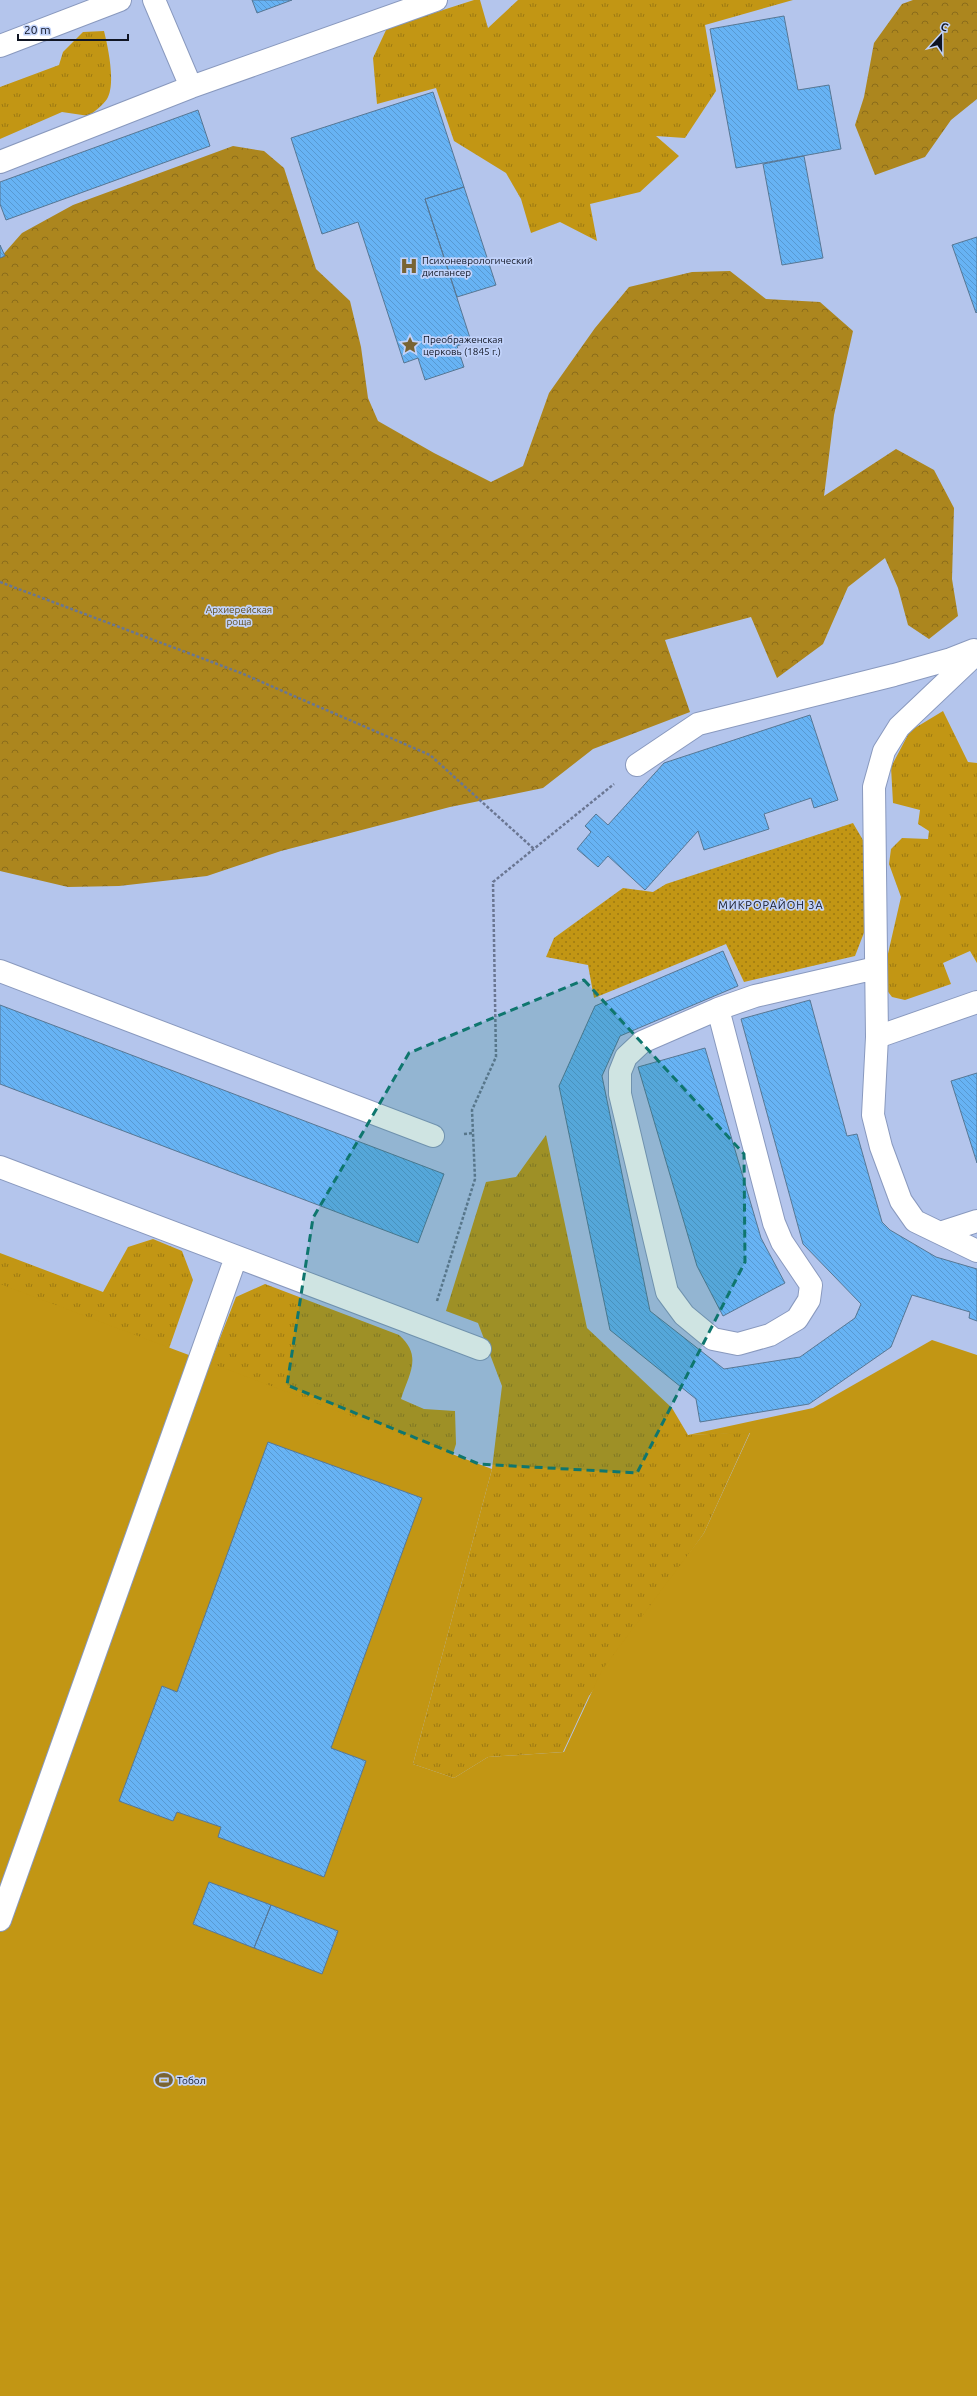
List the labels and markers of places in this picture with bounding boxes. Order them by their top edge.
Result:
place label: Психоневрологический диспансер [422,255,533,278]
hospital icon: Психоневрологический диспансер [399,256,419,276]
place label: Преображенская церковь (1845 г.) [423,334,503,357]
place icon: Преображенская церковь (1845 г.) [400,335,420,355]
sports icon: Тобол [154,2070,174,2090]
place label: Тобол [177,2075,206,2086]

